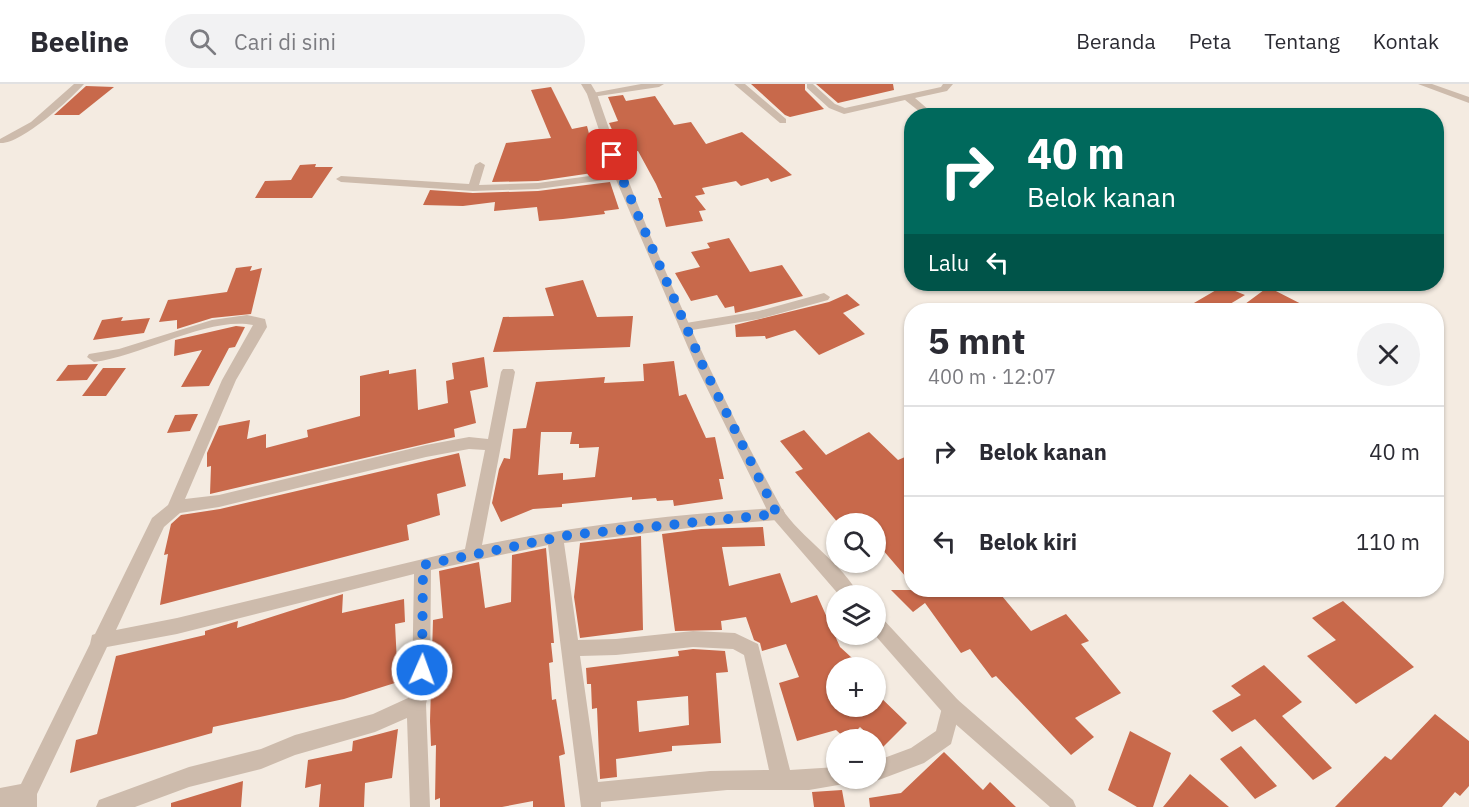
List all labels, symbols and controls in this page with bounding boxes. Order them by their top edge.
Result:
search box [165,14,585,68]
text: Beeline [30,23,129,60]
icon: search [186,25,219,58]
text: Cari di sini [234,27,336,56]
text: Beranda [1076,27,1156,55]
text: Peta [1189,27,1231,55]
text: Tentang [1264,27,1340,55]
text: Kontak [1373,27,1439,55]
text: 40 m [1027,126,1125,181]
pin [586,129,637,180]
icon: right [928,132,1006,210]
icon: arrive [595,138,628,171]
text: Belok kanan [1027,179,1176,214]
icon: left [981,246,1014,279]
text: Lalu [928,248,969,277]
text: 5 mnt [928,317,1026,364]
button: close [1357,323,1420,386]
text: 400 m · 12:07 [928,363,1056,390]
icon: right [928,435,961,468]
text: Belok kanan [979,437,1107,466]
text: 40 m [1369,437,1420,466]
map controls [826,513,886,789]
button: search [826,513,886,573]
icon: left [928,525,961,558]
text: Belok kiri [979,527,1077,556]
text: 110 m [1356,527,1420,556]
button: layers [826,585,886,645]
position arrow [390,638,454,702]
button: + [826,657,886,717]
button: − [826,729,886,789]

